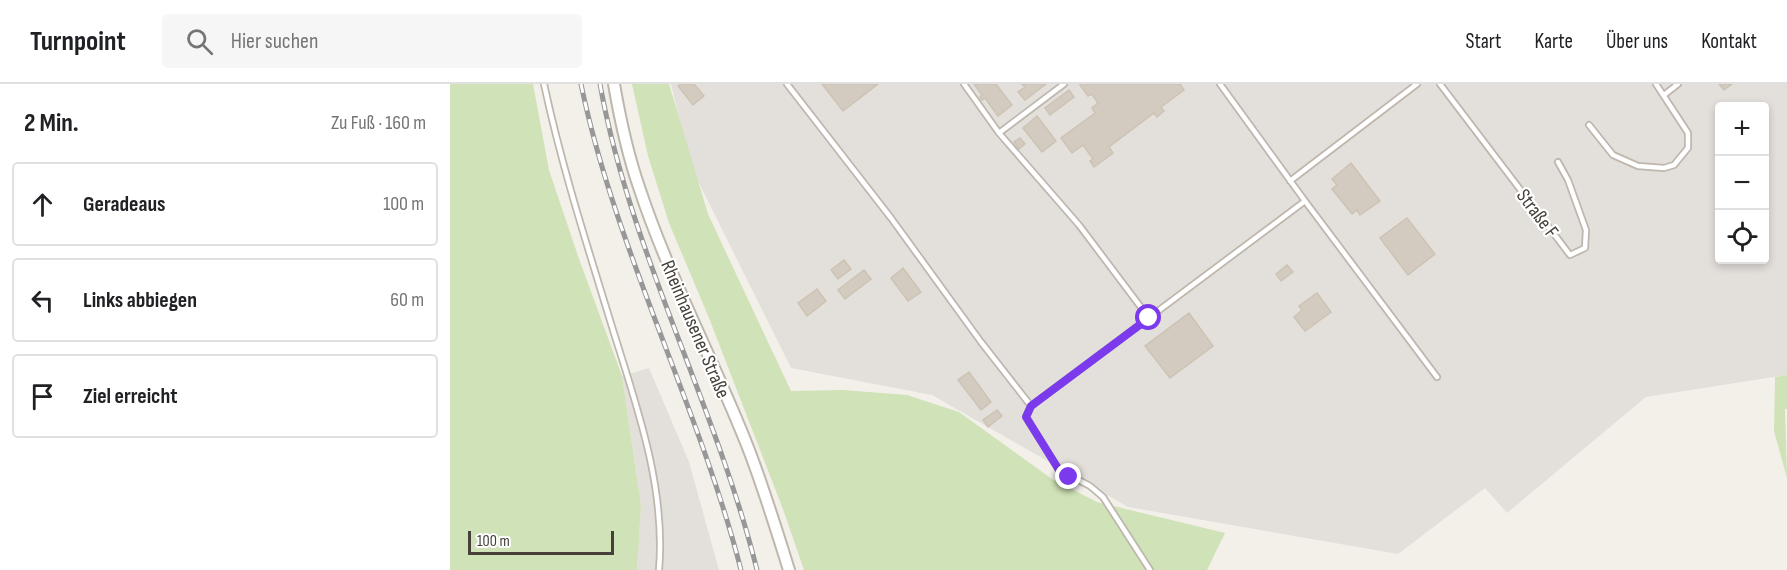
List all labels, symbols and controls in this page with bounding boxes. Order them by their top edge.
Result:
search box [162,14,582,68]
text: Turnpoint [30,25,126,58]
icon: search [183,25,216,58]
text: Hier suchen [231,28,318,55]
text: Start [1465,29,1502,54]
text: Karte [1535,29,1573,54]
text: Über uns [1606,29,1668,54]
text: Kontakt [1701,29,1757,54]
map controls [1715,102,1769,264]
button: + [1715,102,1769,156]
text: 2 Min. [24,108,79,139]
text: Zu Fuß · 160 m [331,111,426,135]
button: − [1715,156,1769,210]
street label: Straße F [1511,184,1563,243]
icon: ahead [26,188,59,221]
text: Geradeaus [83,191,166,218]
text: 100 m [383,192,424,216]
button: locate [1715,210,1769,264]
street label: Rheinhausener Straße [655,257,735,402]
icon: left [26,284,59,317]
text: Links abbiegen [83,287,197,314]
text: 60 m [390,288,424,312]
route start [1135,304,1161,330]
icon: arrive [26,380,59,413]
text: Ziel erreicht [83,383,178,410]
route end [1055,463,1081,489]
scale bar [468,528,614,556]
text: 100 m [477,532,510,551]

